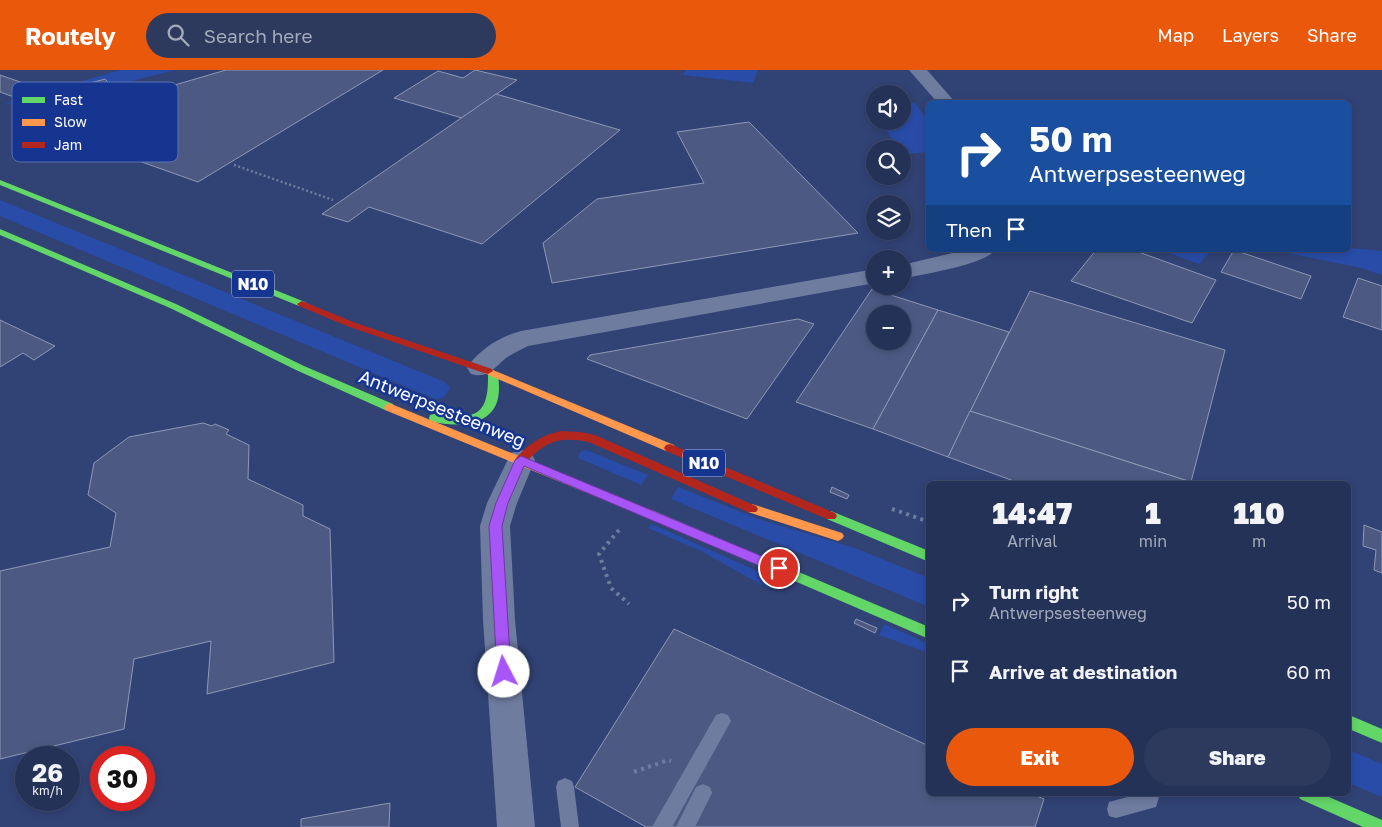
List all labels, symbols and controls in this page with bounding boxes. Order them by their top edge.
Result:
search box [146,13,496,58]
text: Routely [25,21,116,50]
icon: search [164,21,192,49]
text: Search here [204,24,313,47]
text: Map [1157,24,1194,46]
text: Layers [1222,24,1279,46]
text: Share [1307,24,1357,46]
legend [12,82,178,162]
map controls [866,85,911,350]
button: sound [866,85,911,130]
text: Fast [54,91,83,108]
text: Slow [54,113,87,130]
text: 50 m [1029,118,1112,160]
icon: right [946,120,1011,185]
text: Jam [54,136,82,153]
button: search [866,140,911,185]
text: Antwerpsesteenweg [1029,160,1246,187]
button: layers [866,195,911,240]
icon: arrive [1002,215,1030,243]
text: Then [946,218,992,241]
button: + [866,250,911,295]
road number: N10 [232,270,274,298]
button: − [866,305,911,350]
street label: Antwerpsesteenweg [356,365,529,452]
road number: N10 [683,449,725,476]
text: 14:47 [992,495,1072,531]
text: 1 [1145,495,1161,531]
text: 110 [1233,495,1285,531]
text: Arrival [1007,531,1057,551]
text: min [1139,531,1167,551]
text: m [1252,531,1266,551]
pin [758,547,800,589]
icon: arrive [765,554,793,582]
text: Turn right [989,580,1079,603]
icon: right [946,587,974,615]
text: 50 m [1287,590,1331,613]
text: Antwerpsesteenweg [989,603,1147,623]
position arrow [477,645,529,697]
icon: arrive [946,657,974,685]
text: Arrive at destination [989,660,1177,683]
text: 60 m [1286,660,1331,683]
button: Exit [946,728,1134,786]
button: Share [1144,728,1331,786]
speed limit sign: 30 [90,746,155,811]
text: 26 [32,757,63,788]
text: km/h [32,783,63,798]

